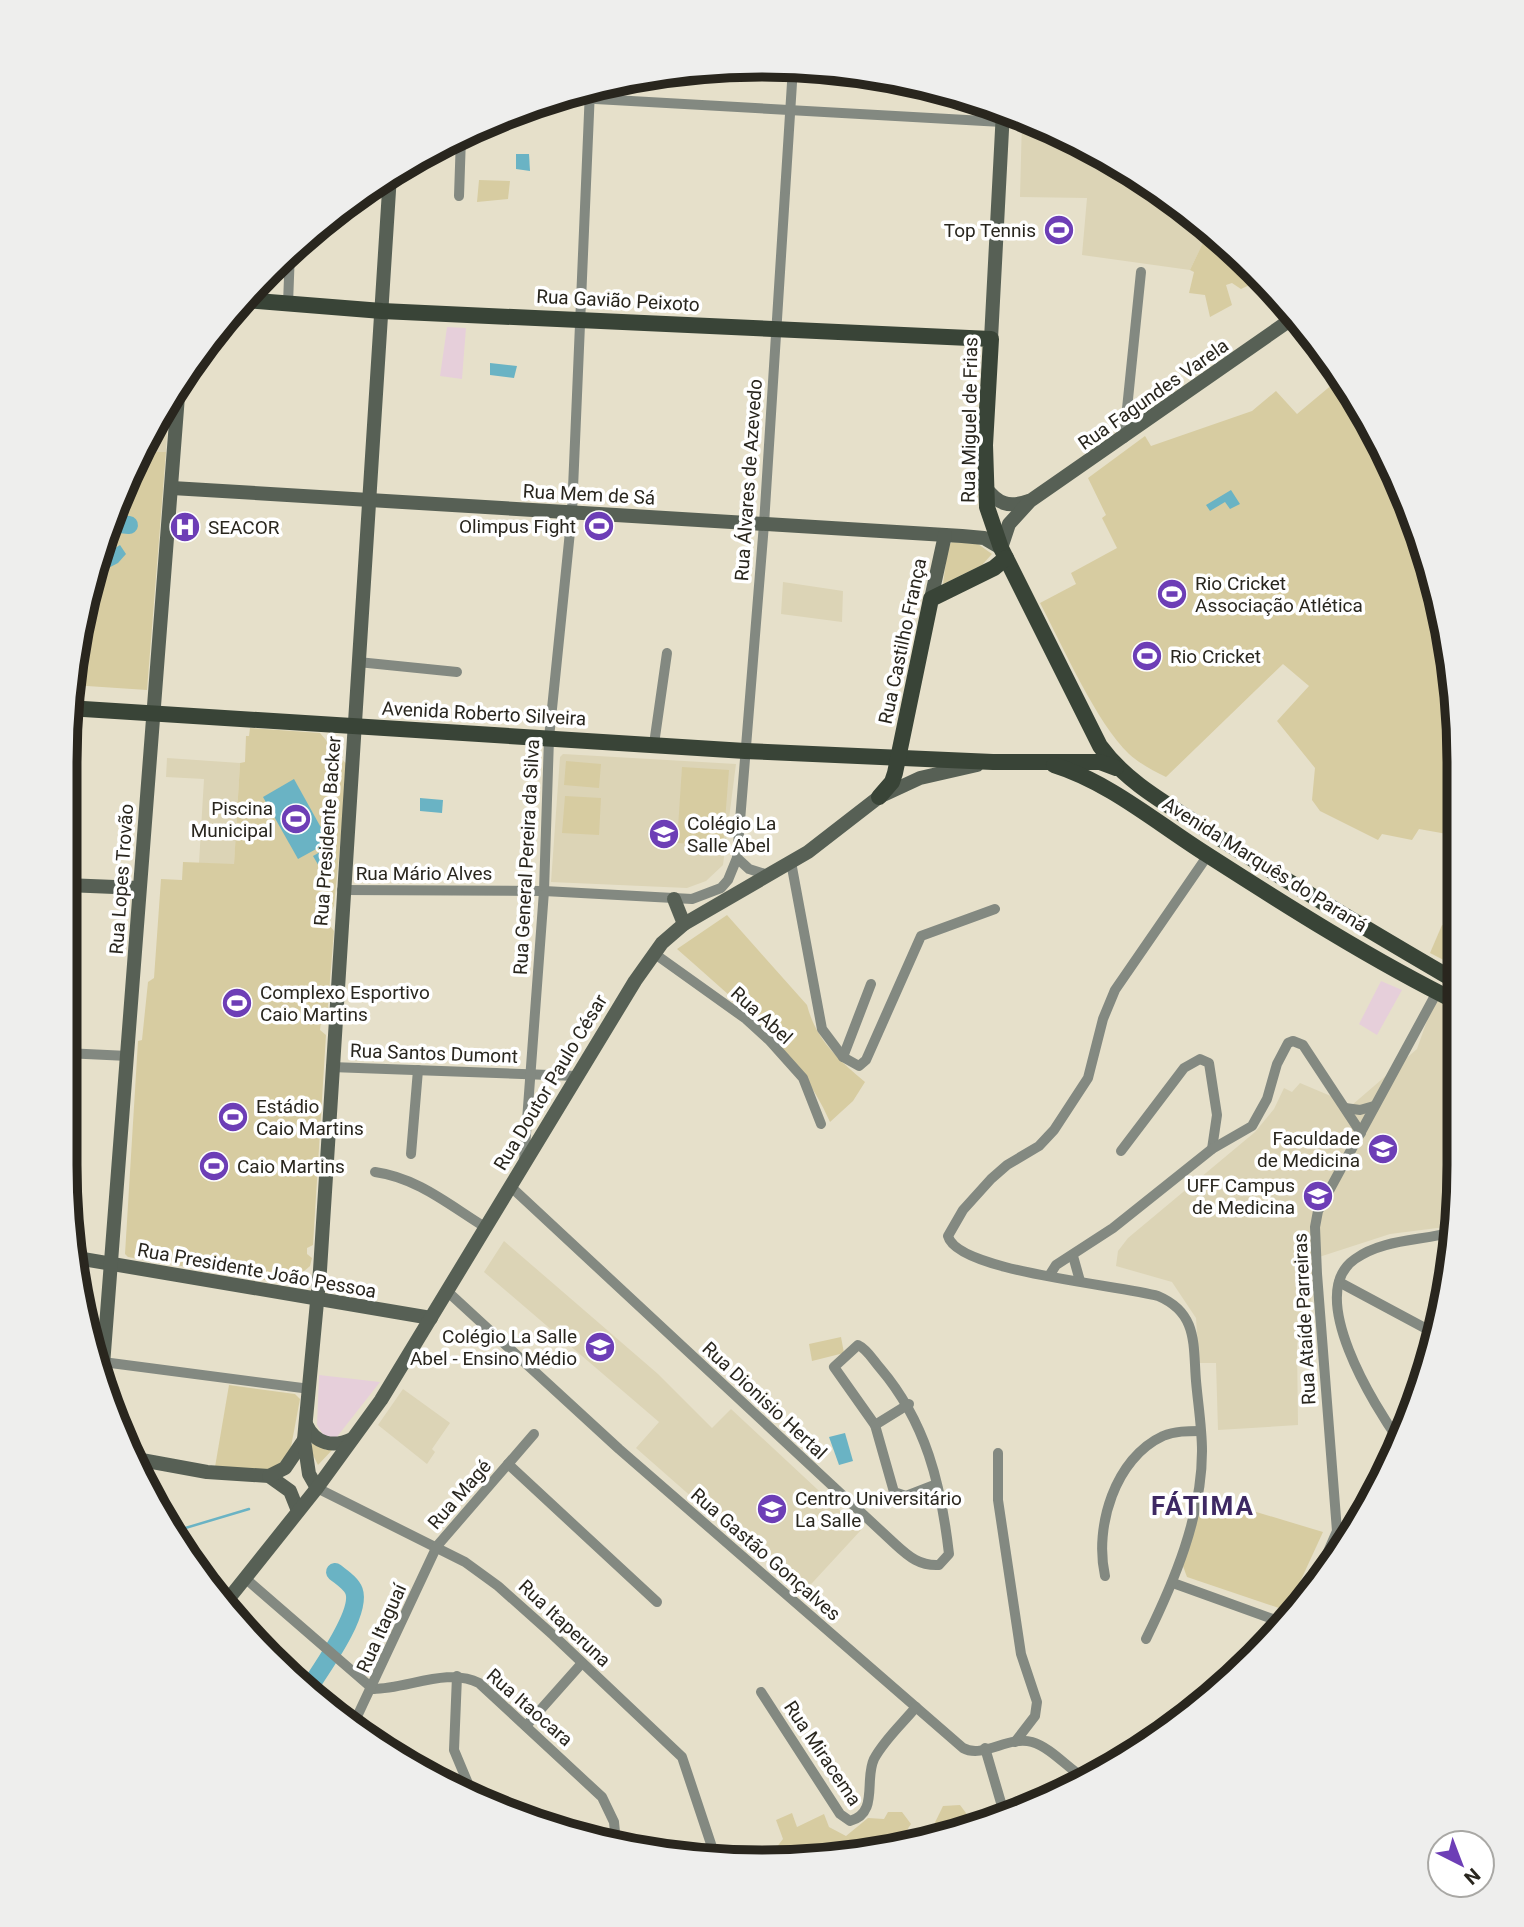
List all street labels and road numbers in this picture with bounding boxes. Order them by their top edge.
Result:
street label: Rua Gavião Peixoto [536,285,700,316]
street label: Rua Fagundes Varela [1074,334,1233,455]
street label: Rua Miguel de Frias [957,337,982,503]
street label: Rua Álvares de Azevedo [730,378,767,582]
street label: Rua Mem de Sá [522,480,656,509]
street label: Rua Castilho França [874,556,931,726]
street label: Avenida Roberto Silveira [381,697,587,730]
street label: Rua Presidente Backer [309,735,346,927]
street label: Rua General Pereira da Silva [509,738,544,976]
street label: Avenida Marquês do Paraná [1158,792,1371,937]
street label: Rua Lopes Trovão [105,803,138,955]
street label: Rua Mário Alves [356,862,492,885]
street label: Rua Abel [726,982,797,1049]
street label: Rua Doutor Paulo César [489,990,612,1174]
street label: Rua Santos Dumont [350,1039,518,1068]
street label: Rua Ataíde Parreiras [1289,1232,1320,1405]
street label: Rua Presidente João Pessoa [136,1238,378,1303]
street label: Rua Dionisio Hertal [698,1337,832,1464]
street label: Rua Magé [423,1455,496,1534]
street label: Rua Gastão Gonçalves [686,1483,845,1626]
street label: Rua Itaperuna [514,1575,615,1672]
street label: Rua Itaguaí [352,1579,412,1676]
street label: Rua Itaocara [482,1664,577,1751]
street label: Rua Miracema [779,1696,866,1810]

